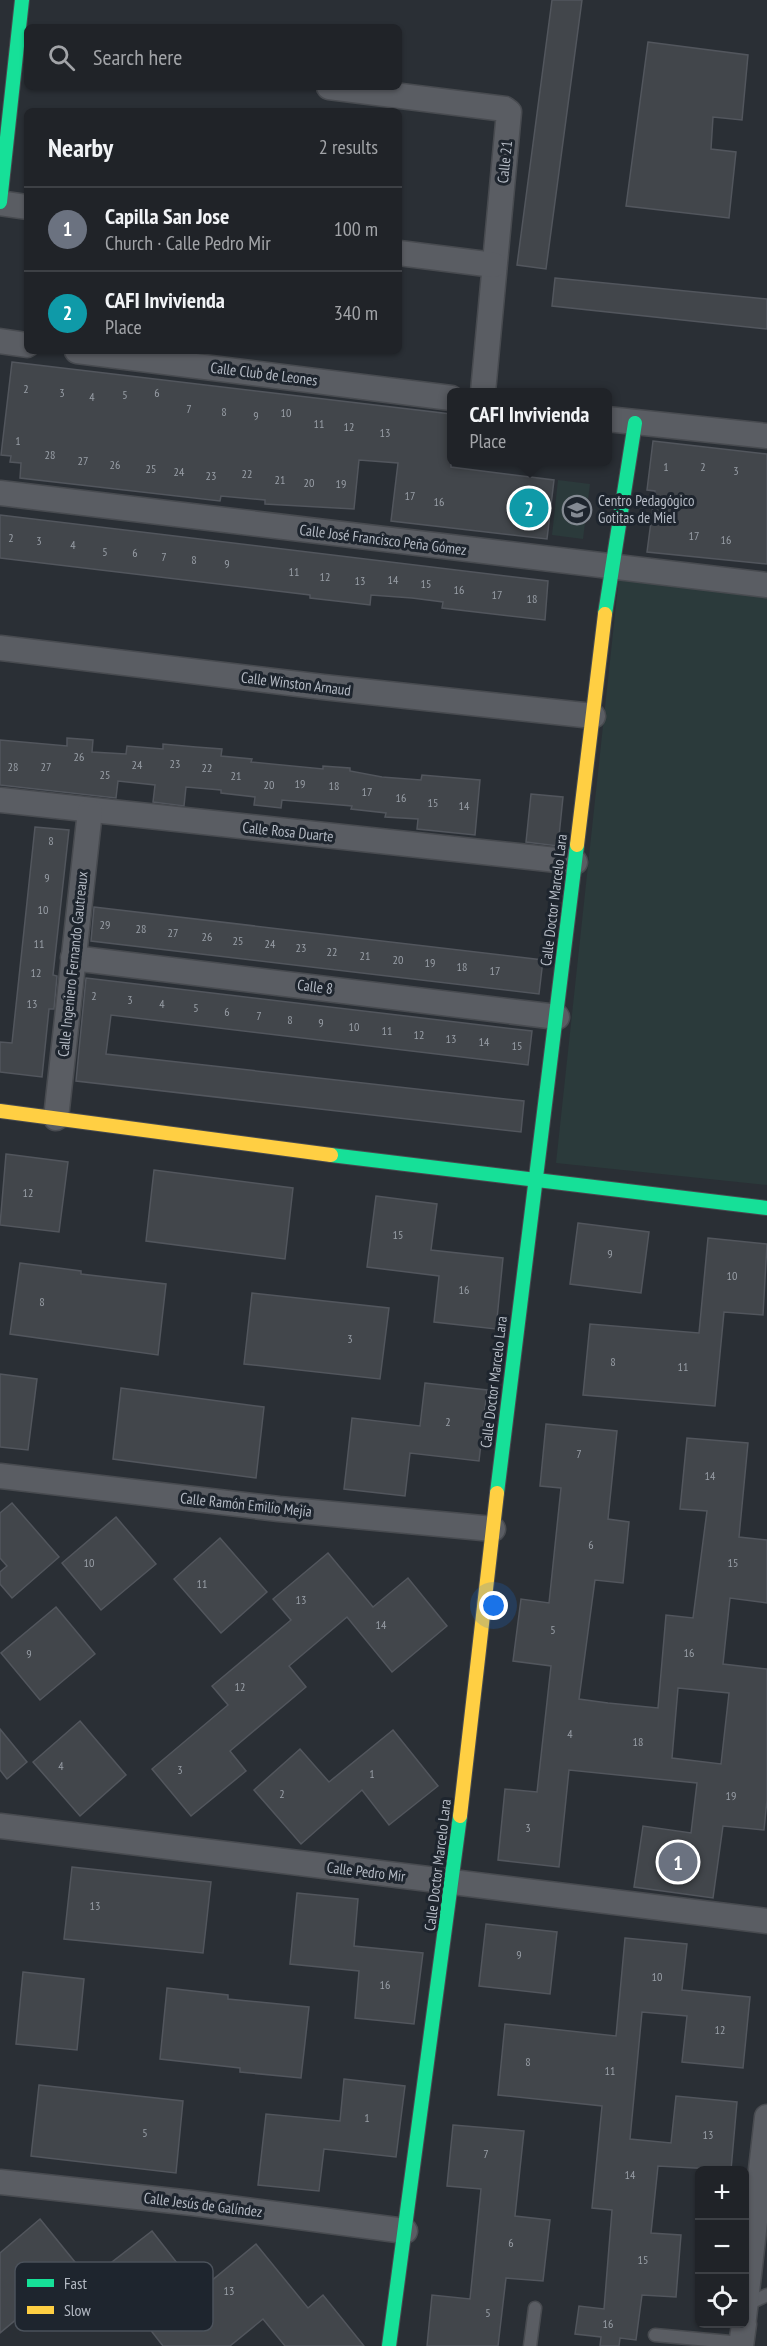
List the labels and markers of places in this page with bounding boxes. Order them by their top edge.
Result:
pin: 2 [510,486,548,530]
place label: Centro Pedagógico Gotitas de Miel [598,491,694,527]
school or university icon: Centro Pedagógico Gotitas de Miel [561,494,593,526]
pin: 1 [658,1840,698,1884]

